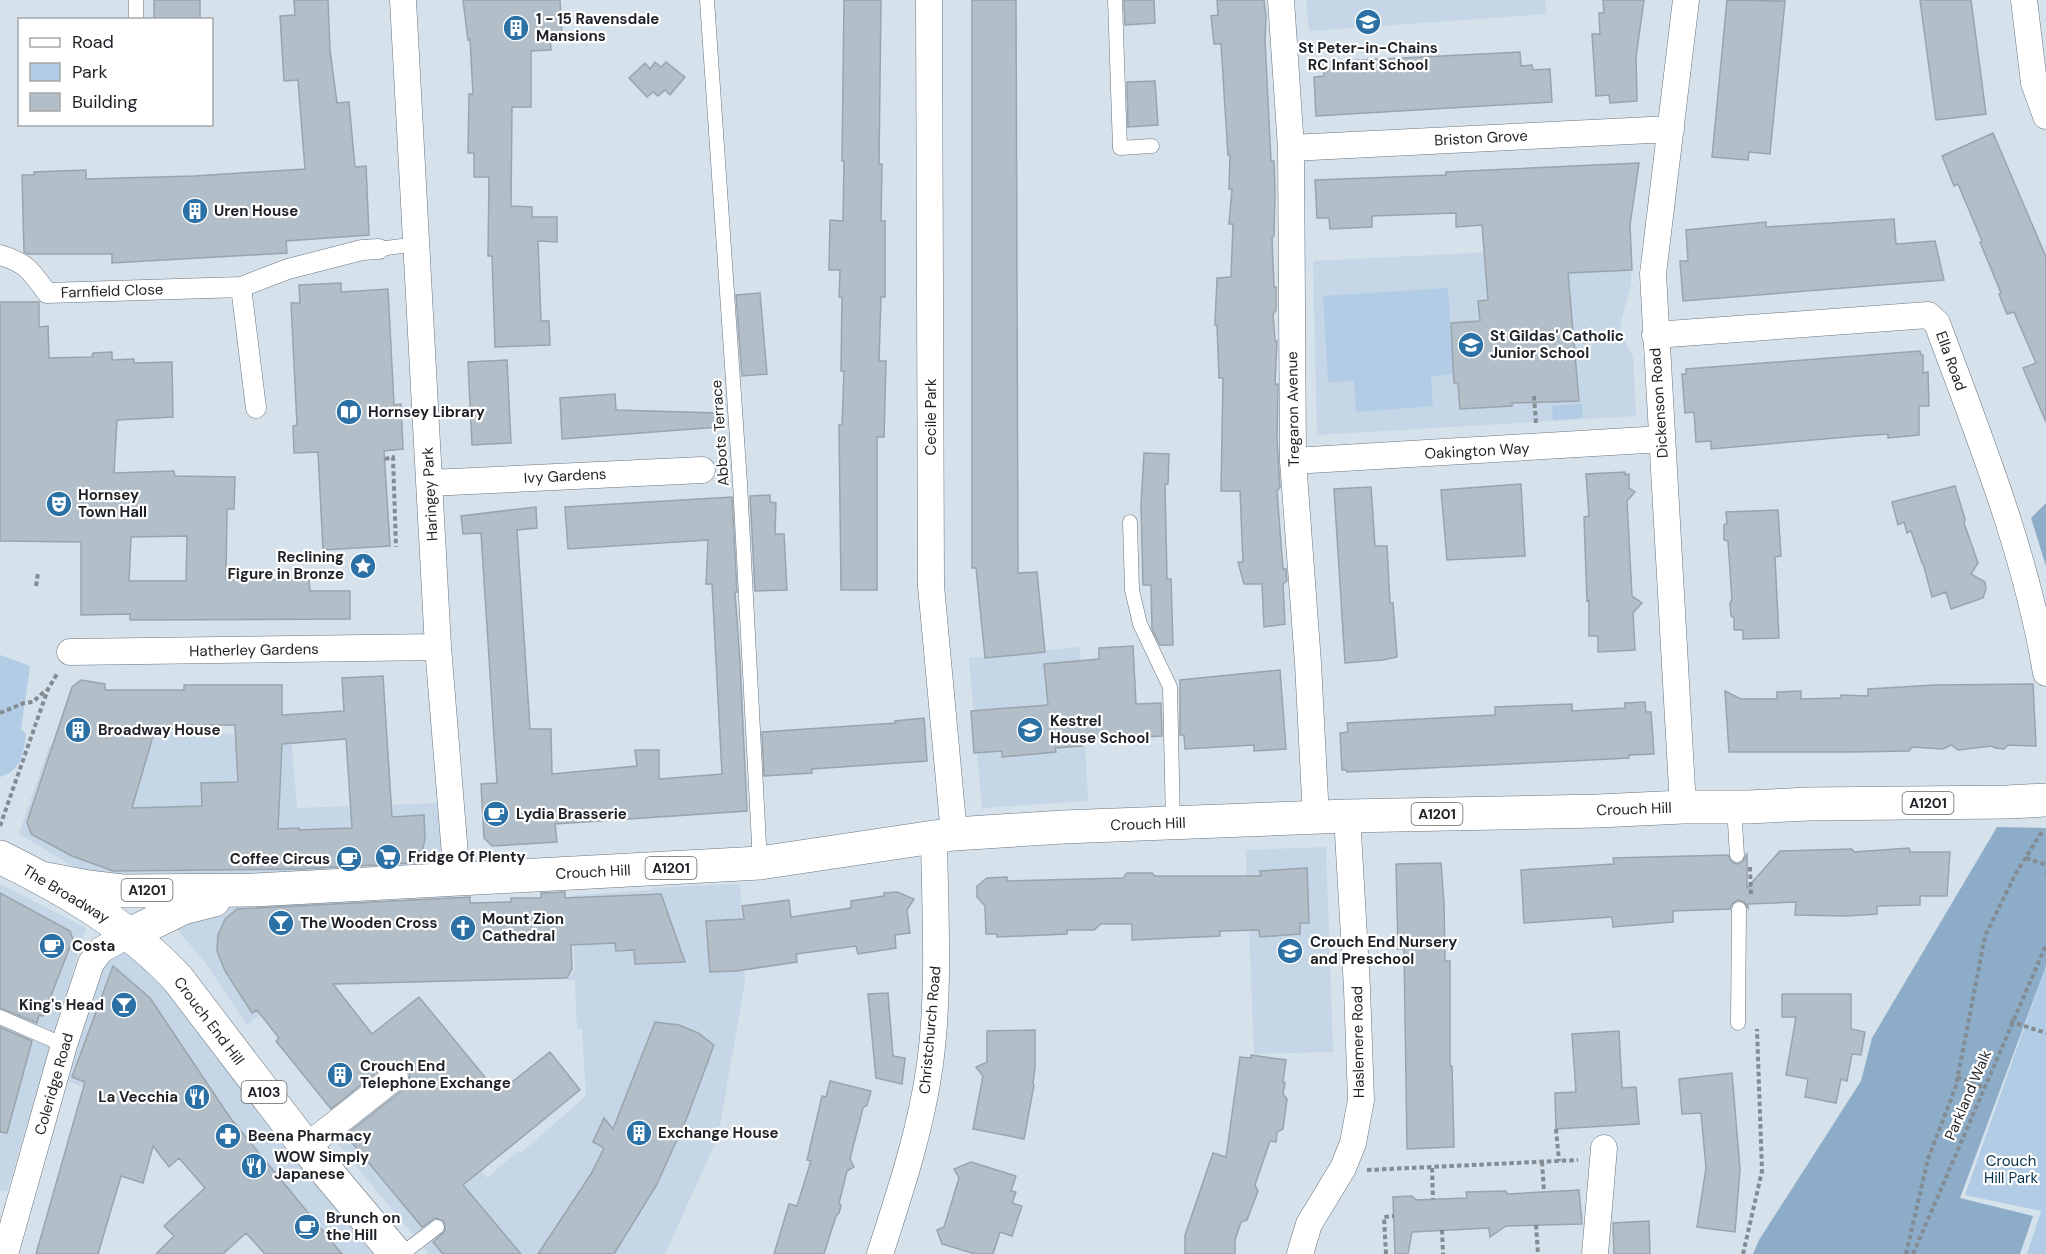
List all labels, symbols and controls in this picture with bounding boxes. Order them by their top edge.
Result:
school or university icon: St Peter-in-Chains RC Infant School [1353,7,1383,37]
place label: 1 - 15 Ravensdale Mansions [536,9,659,46]
building icon: 1 - 15 Ravensdale Mansions [501,13,531,43]
legend [18,18,213,126]
text: Road [72,30,114,54]
place label: St Peter-in-Chains RC Infant School [1298,38,1438,75]
text: Park [72,60,108,84]
text: Building [72,90,137,114]
street label: Briston Grove [1434,126,1528,150]
building icon: Uren House [180,196,210,226]
place label: Uren House [214,201,298,221]
street label: Farnfield Close [60,279,164,303]
place label: St Gildas' Catholic Junior School [1490,326,1624,363]
street label: Ella Road [1931,328,1971,394]
school or university icon: St Gildas' Catholic Junior School [1456,330,1486,360]
street label: Dickenson Road [1645,347,1673,459]
street label: Tregaron Avenue [1282,351,1304,467]
street label: Cecile Park [921,378,941,455]
street label: Abbots Terrace [706,379,734,487]
library icon: Hornsey Library [334,397,364,427]
place label: Hornsey Library [368,402,485,422]
street label: Oakington Way [1424,438,1531,464]
street label: Haringey Park [418,446,442,542]
street label: Ivy Gardens [523,464,607,488]
place label: Hornsey Town Hall [78,485,147,522]
theatre icon: Hornsey Town Hall [44,489,74,519]
place label: Reclining Figure in Bronze [228,547,344,584]
place icon: Reclining Figure in Bronze [348,551,378,581]
street label: Hatherley Gardens [189,639,319,661]
place label: Kestrel House School [1050,711,1149,748]
building icon: Broadway House [63,715,93,745]
school or university icon: Kestrel House School [1015,715,1045,745]
place label: Broadway House [98,720,220,740]
road number: A1201 [1902,792,1954,814]
street label: Crouch Hill [1596,798,1672,820]
cafe icon: Lydia Brasserie [481,799,511,829]
road number: A1201 [1412,803,1462,825]
place label: Lydia Brasserie [516,804,627,824]
street label: Crouch Hill [1110,813,1186,835]
supermarket icon: Fridge Of Plenty [373,842,403,872]
cafe icon: Coffee Circus [334,844,364,874]
place label: Fridge Of Plenty [408,847,526,867]
place label: Coffee Circus [230,849,330,869]
road number: A1201 [646,857,696,879]
street label: The Broadway [19,860,114,928]
street label: Crouch Hill [555,860,631,884]
road number: A1201 [122,879,172,901]
bar icon: The Wooden Cross [266,908,296,938]
place label: Mount Zion Cathedral [482,909,564,946]
place label: The Wooden Cross [300,913,437,933]
church icon: Mount Zion Cathedral [448,913,478,943]
cafe icon: Costa [37,931,67,961]
place label: Crouch End Nursery and Preschool [1310,932,1457,969]
place label: Costa [72,936,115,956]
school or university icon: Crouch End Nursery and Preschool [1275,936,1305,966]
street label: Christchurch Road [914,965,946,1095]
street label: Crouch End Hill [169,973,249,1069]
street label: Haslemere Road [1347,986,1369,1098]
bar icon: King's Head [109,990,139,1020]
place label: King's Head [19,995,104,1015]
street label: Coleridge Road [30,1030,78,1138]
street label: Parkland Walk [1940,1047,1996,1143]
place label: Crouch End Telephone Exchange [360,1056,511,1093]
building icon: Crouch End Telephone Exchange [325,1060,355,1090]
road number: A103 [242,1081,286,1103]
restaurant icon: La Vecchia [182,1082,212,1112]
place label: La Vecchia [98,1087,178,1107]
building icon: Exchange House [624,1118,654,1148]
pharmacy icon: Beena Pharmacy [213,1121,243,1151]
place label: Exchange House [658,1123,779,1143]
place label: Beena Pharmacy [248,1126,372,1146]
place label: WOW Simply Japanese [274,1147,369,1184]
restaurant icon: WOW Simply Japanese [239,1151,269,1181]
park label: Crouch Hill Park [1984,1151,2038,1188]
place label: Brunch on the Hill [326,1208,401,1245]
cafe icon: Brunch on the Hill [292,1212,322,1242]

